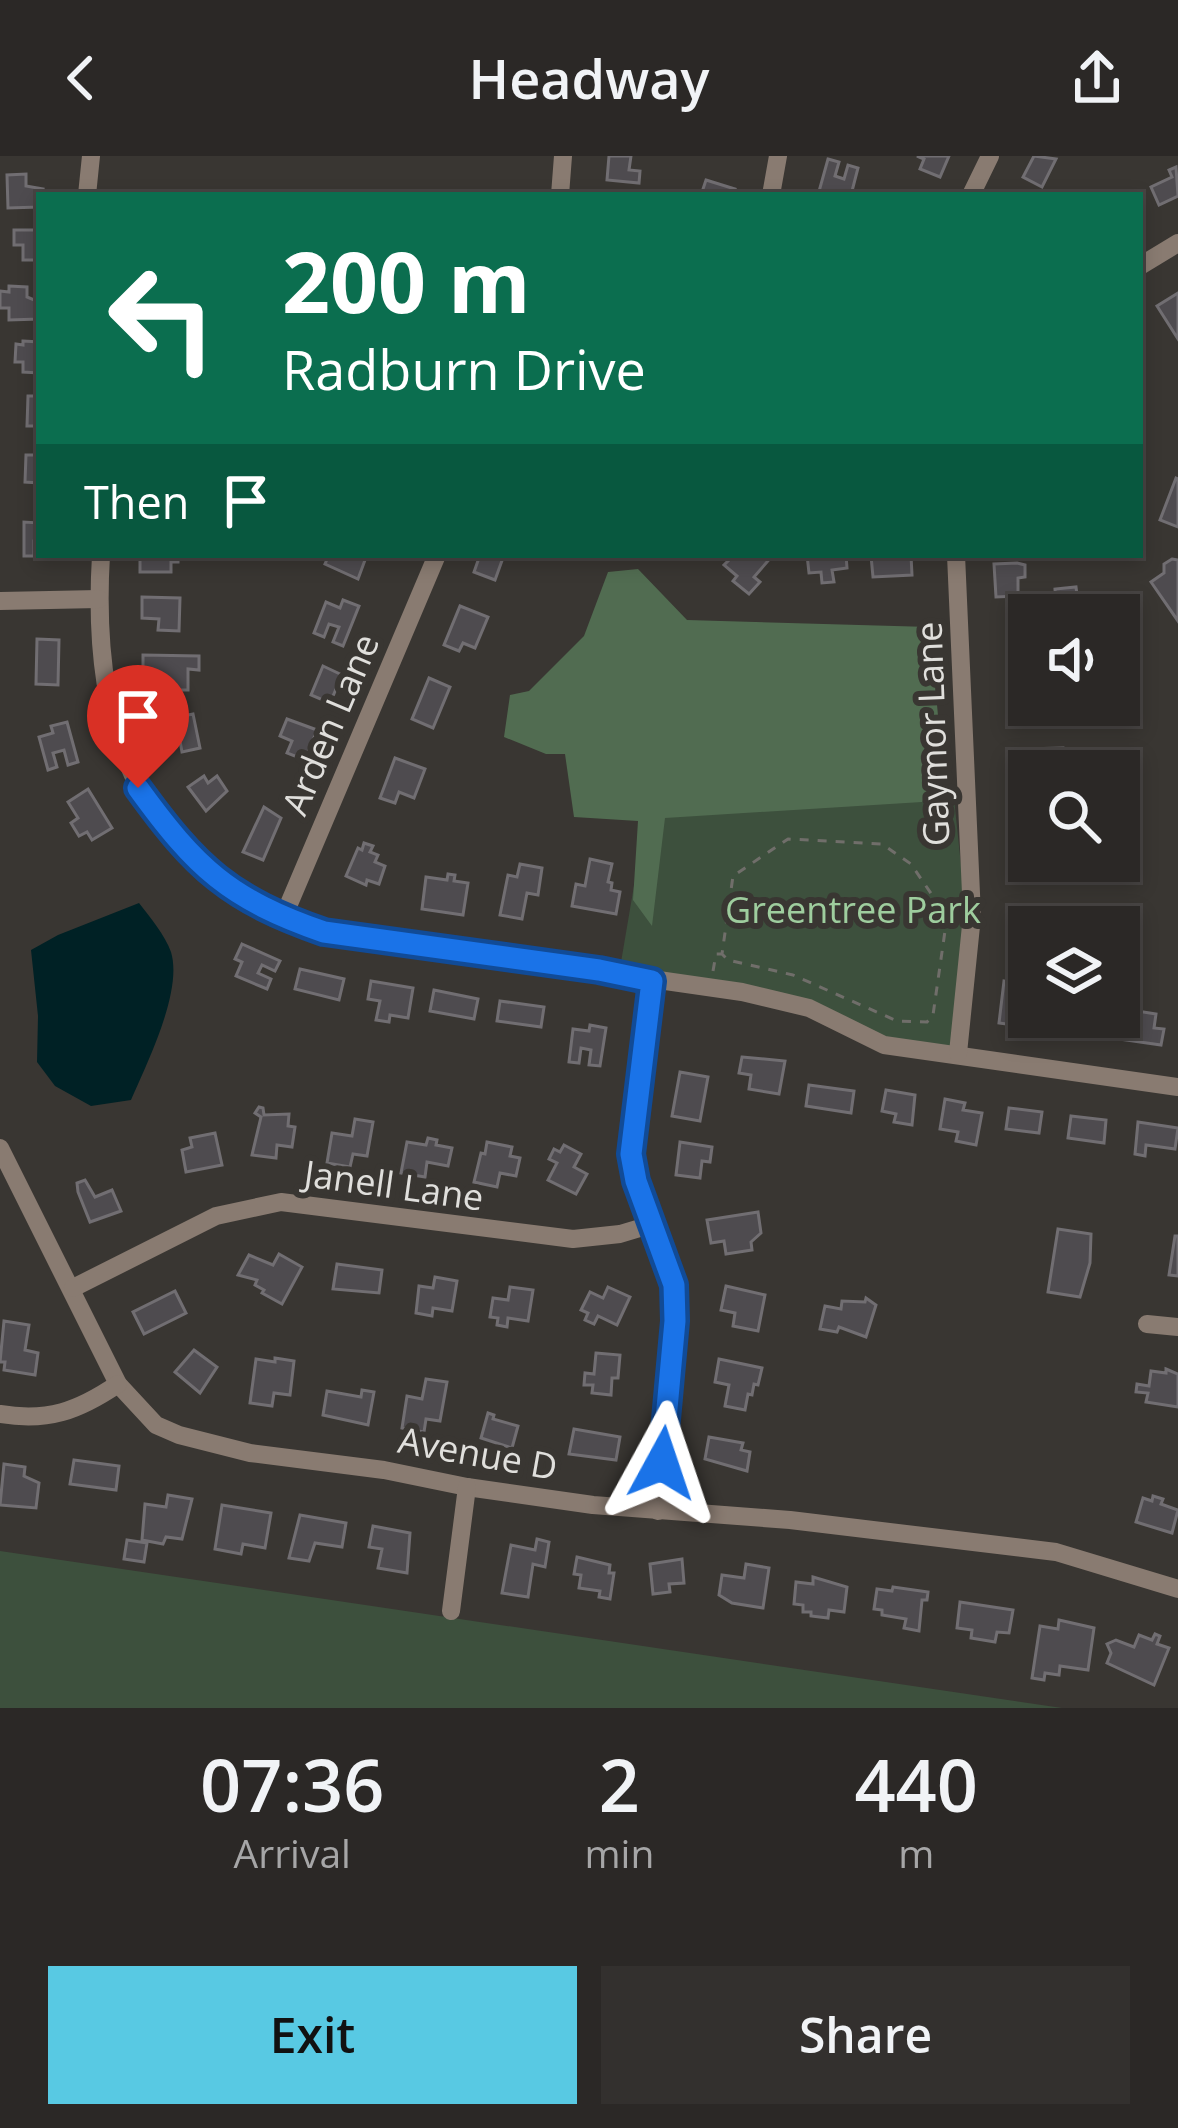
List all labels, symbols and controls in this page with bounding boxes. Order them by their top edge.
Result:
text: Headway [469,41,709,115]
icon: back [48,45,114,111]
icon: share [1064,45,1130,111]
text: 200 m [282,223,530,338]
icon: left [84,240,240,396]
text: Radburn Drive [282,332,646,406]
icon: arrive [213,468,279,534]
text: Then [84,471,189,532]
map controls [1008,594,1140,1038]
button: sound [1008,594,1140,726]
street label: Gaymor Lane [904,621,960,847]
street label: Arden Lane [270,626,390,822]
pin [87,665,189,788]
icon: arrive [105,683,171,749]
button: search [1008,750,1140,882]
park label: Greentree Park [725,885,981,934]
button: layers [1008,906,1140,1038]
street label: Janell Lane [298,1148,487,1222]
position arrow [599,1400,725,1526]
street label: Avenue D [395,1415,561,1491]
text: 07:36 [200,1735,384,1833]
text: 2 [599,1735,640,1833]
text: 440 [854,1735,978,1833]
text: Arrival [234,1826,351,1879]
text: min [585,1826,654,1879]
text: m [898,1826,934,1879]
button: Exit [48,1966,577,2104]
button: Share [601,1966,1130,2104]

